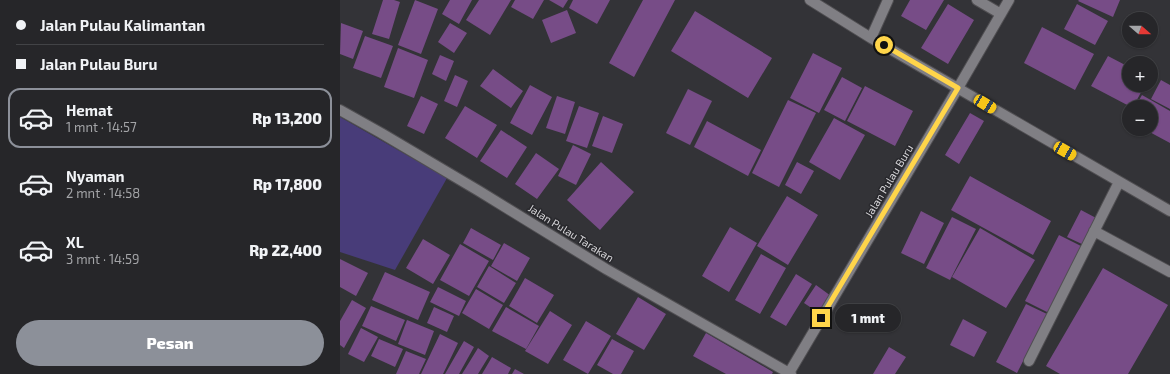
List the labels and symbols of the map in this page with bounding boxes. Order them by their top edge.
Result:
north arrow [1122,12,1158,48]
route start [875,36,893,54]
car [972,93,998,115]
car [1052,140,1078,162]
street label: Jalan Pulau Buru [862,142,915,219]
street label: Jalan Pulau Tarakan [526,201,616,264]
callout: 1 mnt [835,304,901,332]
route end [812,309,830,327]

